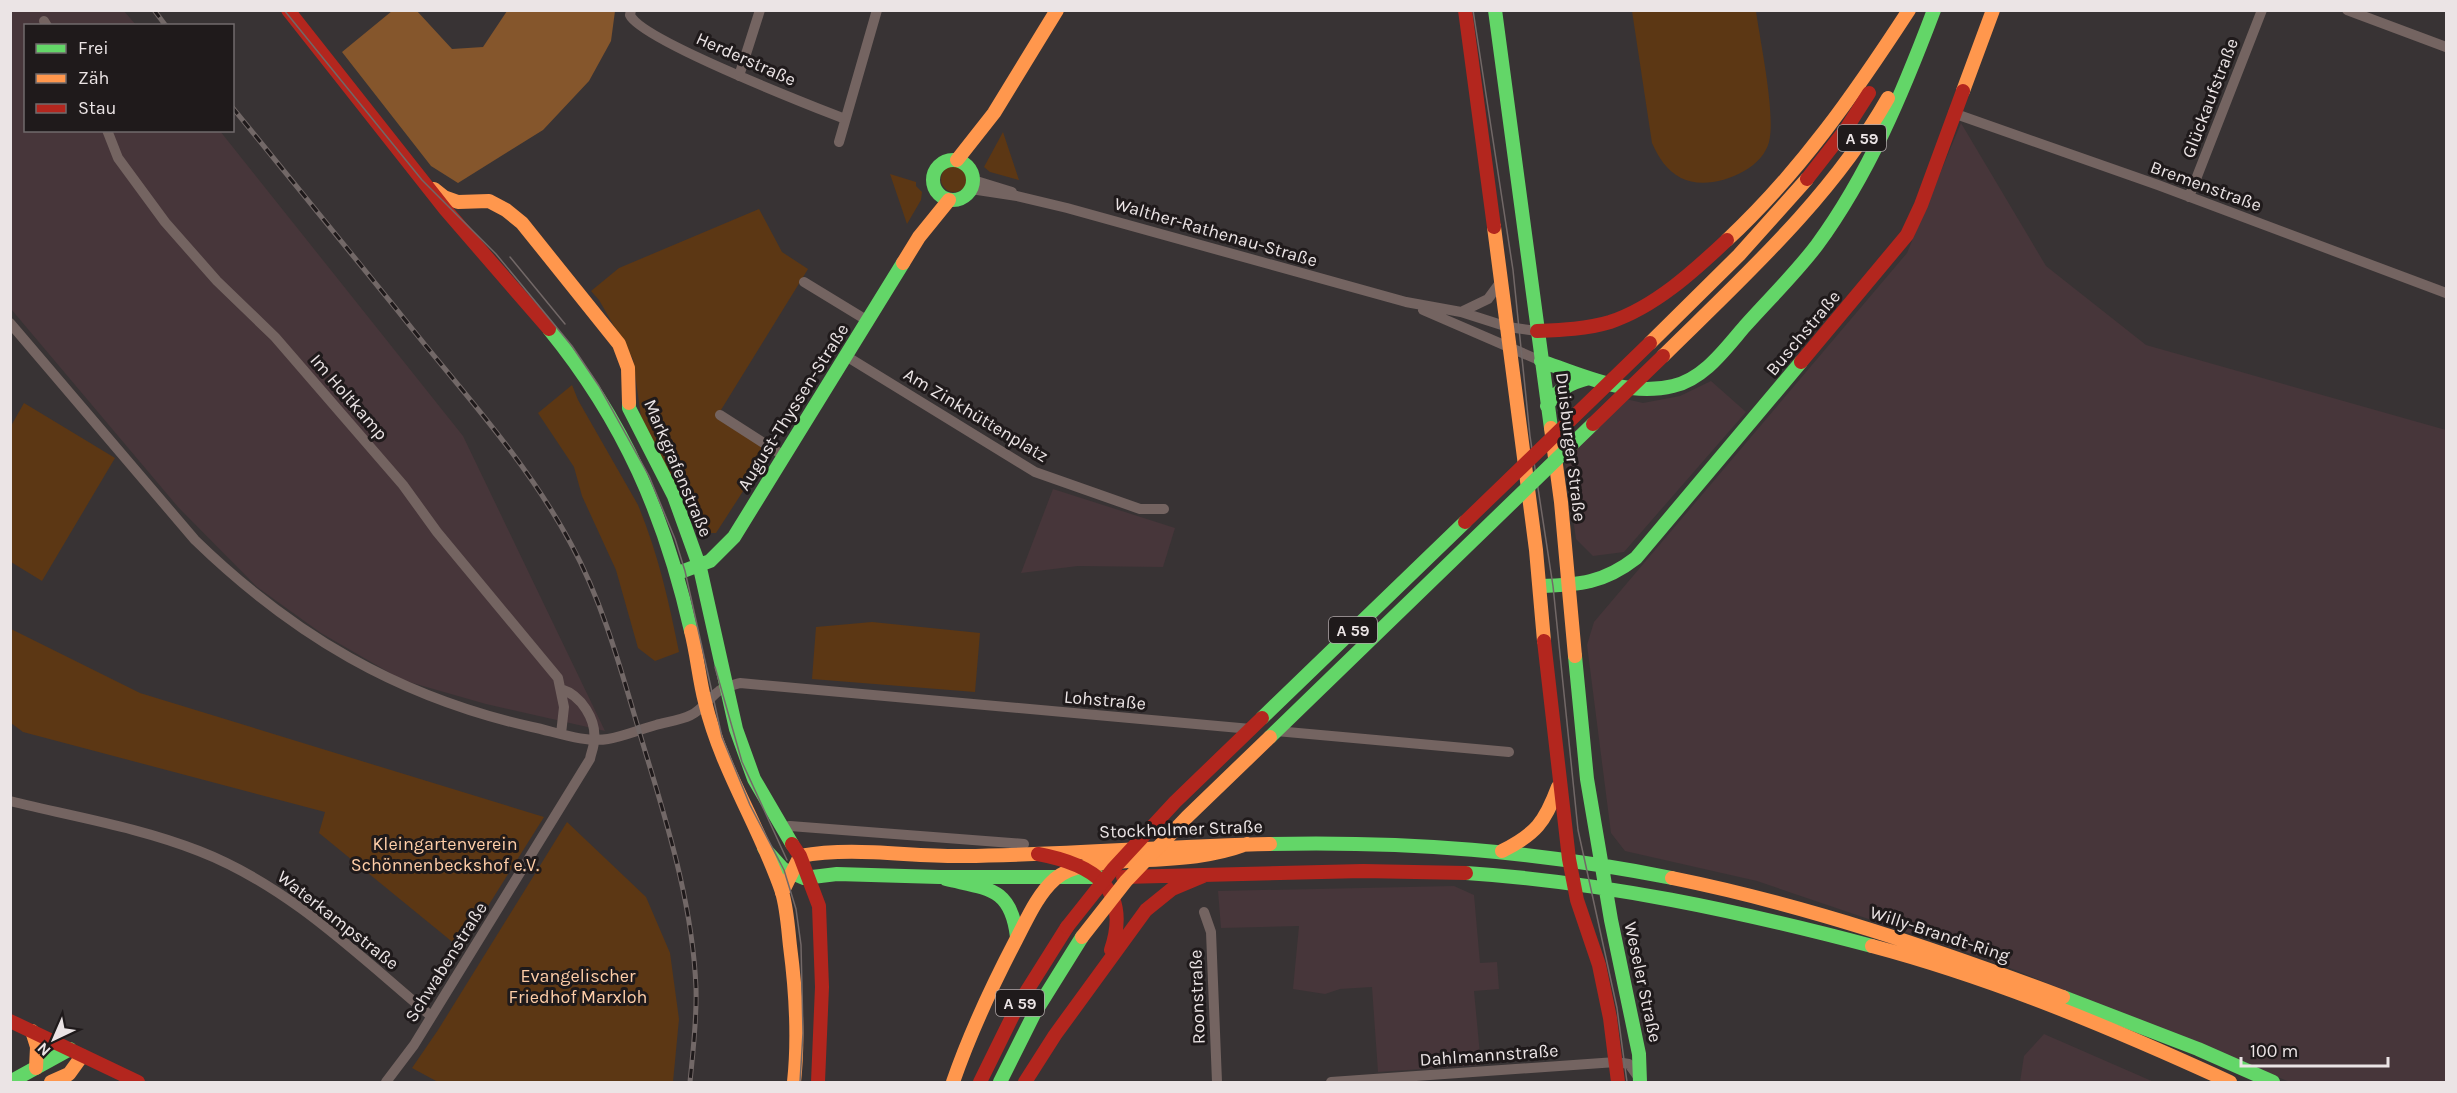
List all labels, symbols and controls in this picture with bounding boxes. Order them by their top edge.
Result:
legend [24,24,234,132]
street label: Herderstraße [693,27,799,91]
street label: Glückaufstraße [2177,35,2243,161]
text: Frei [78,37,109,59]
text: Zäh [78,67,109,89]
text: Stau [78,97,116,119]
road number: A 59 [1838,125,1886,151]
street label: Bremenstraße [2147,156,2265,216]
street label: Walther-Rathenau-Straße [1112,192,1320,272]
street label: Buschstraße [1761,286,1845,380]
street label: August-Thyssen-Straße [733,319,853,495]
street label: Im Holtkamp [306,349,392,445]
street label: Am Zinkhüttenplatz [900,363,1052,467]
street label: Duisburger Straße [1551,371,1591,523]
street label: Markgrafenstraße [639,396,717,540]
road number: A 59 [1329,617,1377,643]
street label: Lohstraße [1063,685,1147,715]
street label: Stockholmer Straße [1099,815,1263,843]
park label: Kleingartenverein Schönnenbeckshof e.V. [351,833,539,876]
street label: Waterkampstraße [273,866,403,974]
street label: Schwabenstraße [400,898,492,1026]
street label: Willy-Brandt-Ring [1867,901,2013,967]
street label: Weseler Straße [1619,920,1667,1044]
street label: Roonstraße [1184,949,1210,1045]
park label: Evangelischer Friedhof Marxloh [509,965,647,1008]
road number: A 59 [996,990,1044,1016]
north arrow [24,1009,84,1069]
scale bar [2241,1030,2388,1068]
text: N [33,1039,55,1060]
street label: Dahlmannstraße [1419,1039,1559,1071]
text: 100 m [2250,1040,2298,1062]

